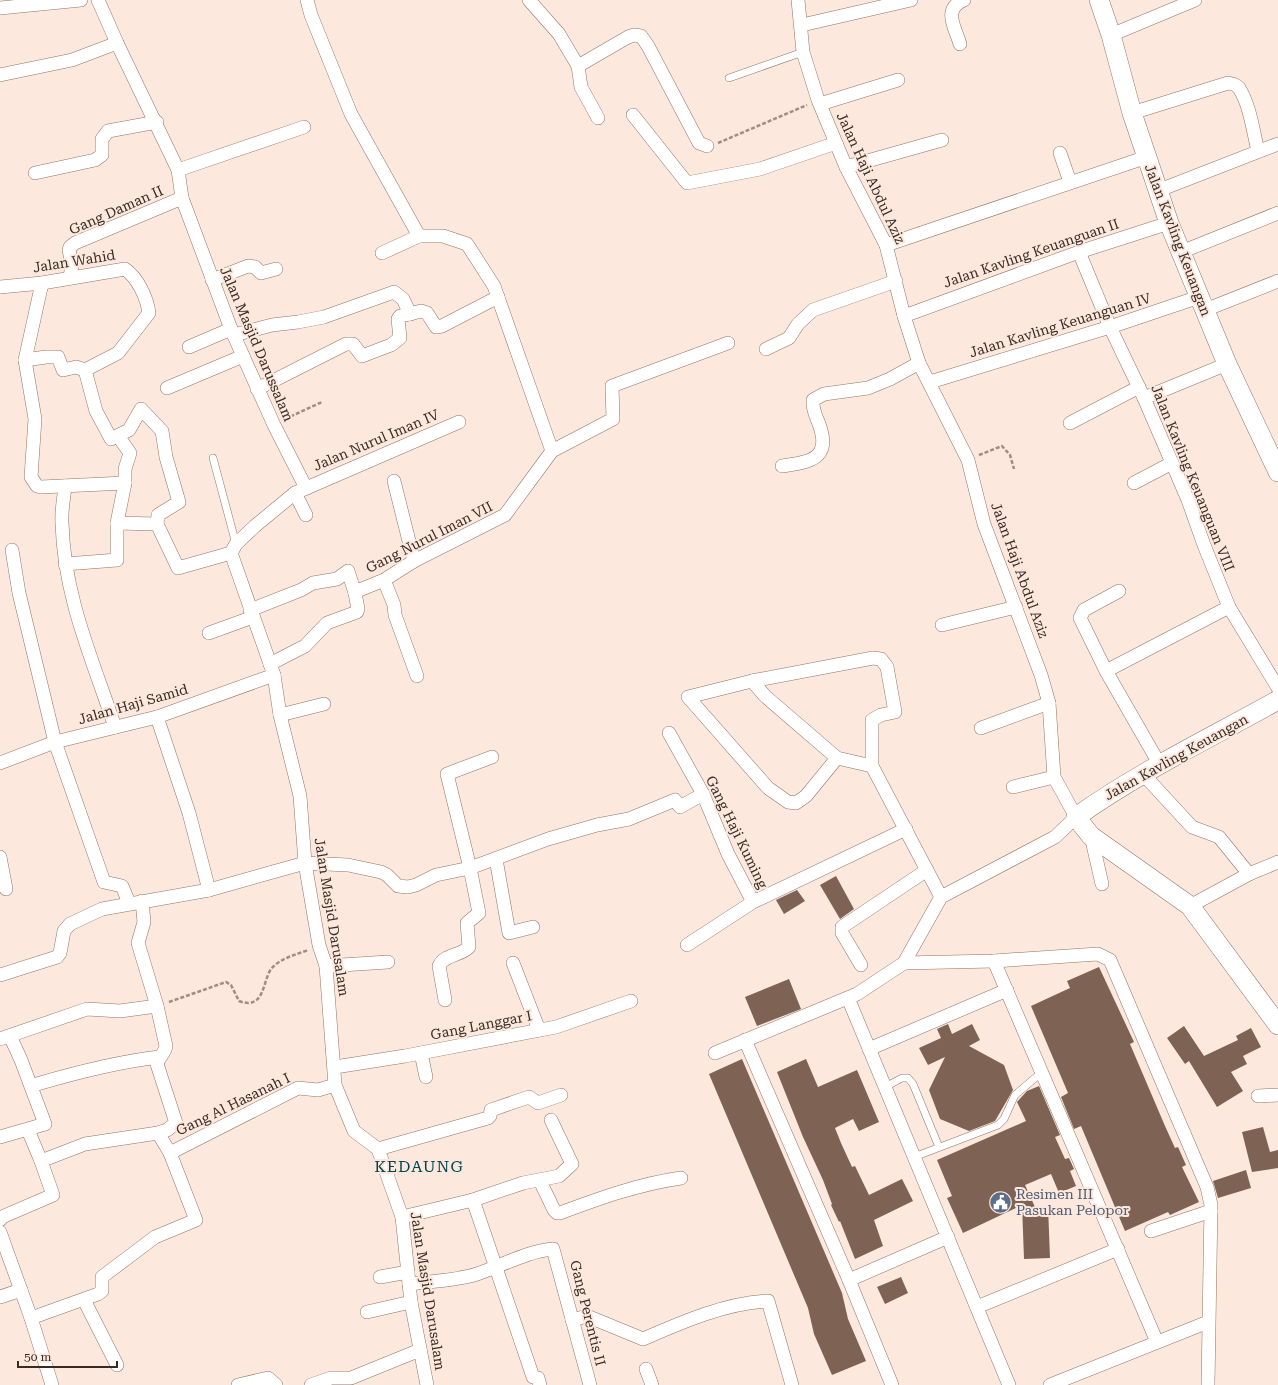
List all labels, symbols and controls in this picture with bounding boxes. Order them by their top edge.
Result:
street label: Jalan Haji Abdul Aziz [834,110,909,247]
street label: Jalan Kavling Keuangan [1142,162,1214,318]
street label: Gang Daman II [67,182,165,238]
street label: Jalan Kavling Keuanguan II [941,215,1121,291]
street label: Jalan Wahid [32,247,116,275]
street label: Jalan Masjid Darussalam [217,264,297,424]
street label: Jalan Kavling Keuanguan IV [967,290,1153,360]
street label: Jalan Kavling Keuanguan VIII [1148,382,1238,574]
street label: Jalan Nurul Iman IV [311,406,441,474]
street label: Gang Nurul Iman VII [363,498,495,576]
street label: Jalan Haji Abdul Aziz [988,500,1052,640]
street label: Jalan Haji Samid [76,681,190,727]
street label: Jalan Kavling Keuangan [1101,711,1251,803]
street label: Gang Haji Kuming [703,773,771,891]
street label: Jalan Masjid Darusalam [312,837,352,997]
street label: Gang Langgar I [429,1007,533,1043]
street label: Gang Al Hasanah I [173,1069,293,1139]
district label: KEDAUNG [374,1157,464,1176]
place label: Resimen III Pasukan Pelopor [1016,1186,1129,1218]
public building icon: Resimen III Pasukan Pelopor [988,1189,1014,1215]
street label: Jalan Masjid Darusalam [408,1211,448,1371]
street label: Gang Perentis II [567,1258,609,1368]
scale bar [18,1343,117,1369]
text: 50 m [24,1350,51,1364]

